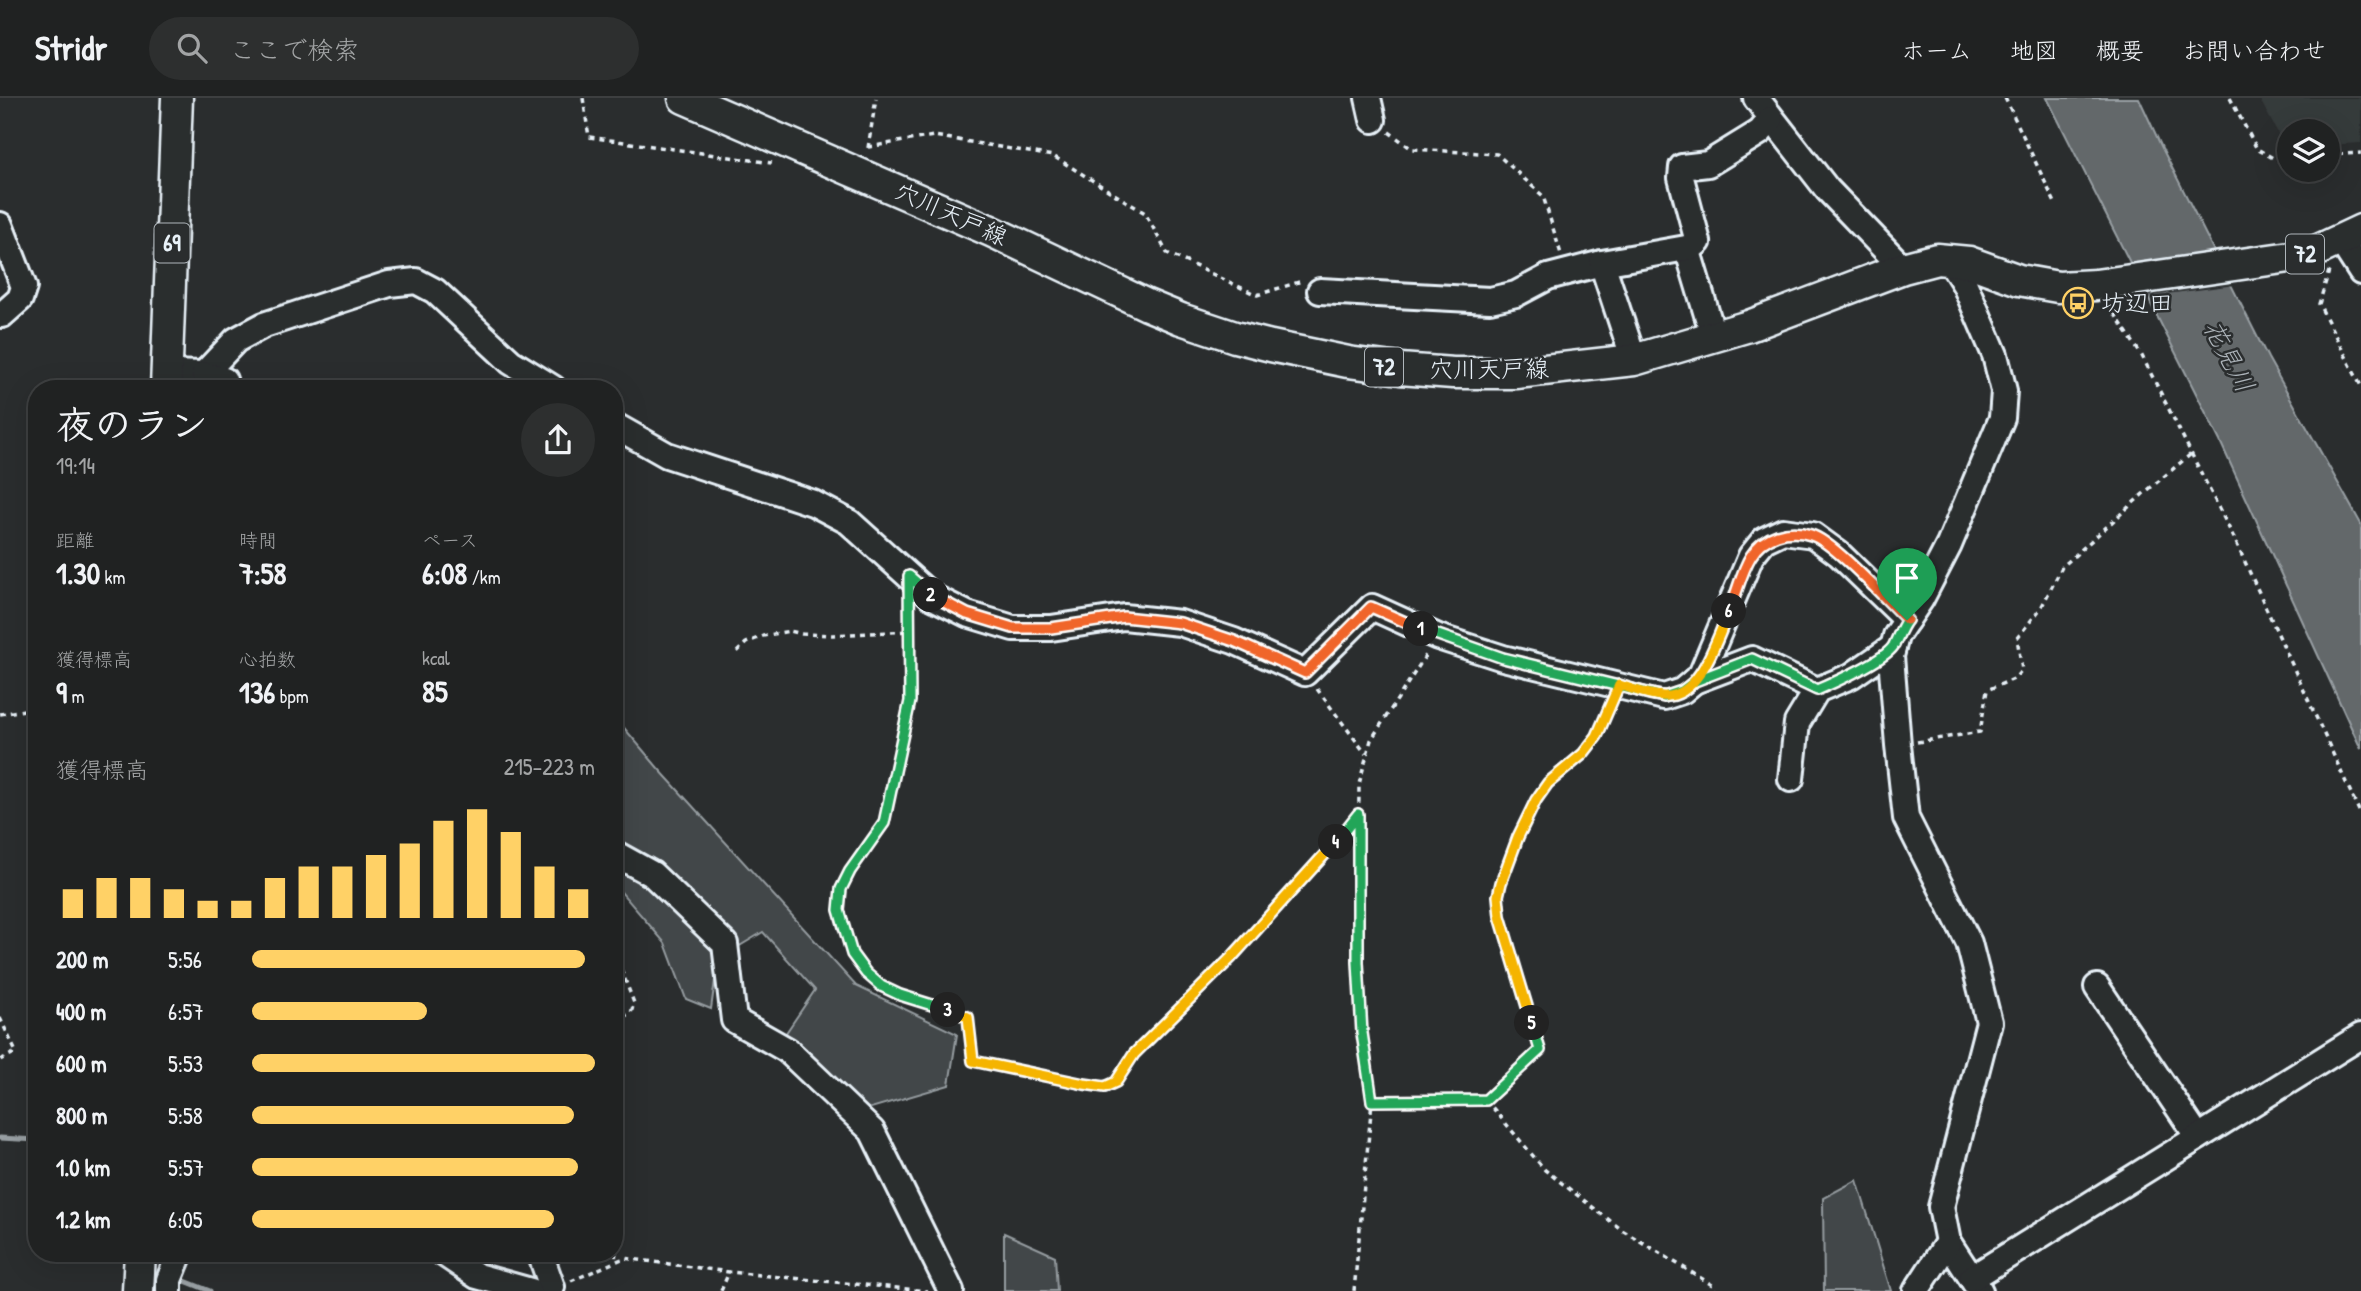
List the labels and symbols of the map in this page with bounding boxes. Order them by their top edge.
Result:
street label: 穴川天戸線 [890,174,1013,252]
road number: 69 [154,224,190,262]
road number: 72 [2286,234,2324,274]
bus stop icon: 坊辺田 [2061,286,2095,320]
place label: 坊辺田 [2101,286,2173,318]
water label: 花見川 [2196,313,2263,398]
road number: 72 [1365,348,1403,386]
street label: 穴川天戸線 [1429,352,1549,384]
pin [1877,548,1937,620]
pin: 2 [914,578,948,612]
pin: 6 [1712,594,1746,628]
pin: 1 [1404,612,1438,646]
pin: 4 [1318,824,1354,860]
pin: 3 [930,992,965,1028]
pin: 5 [1514,1006,1550,1040]

